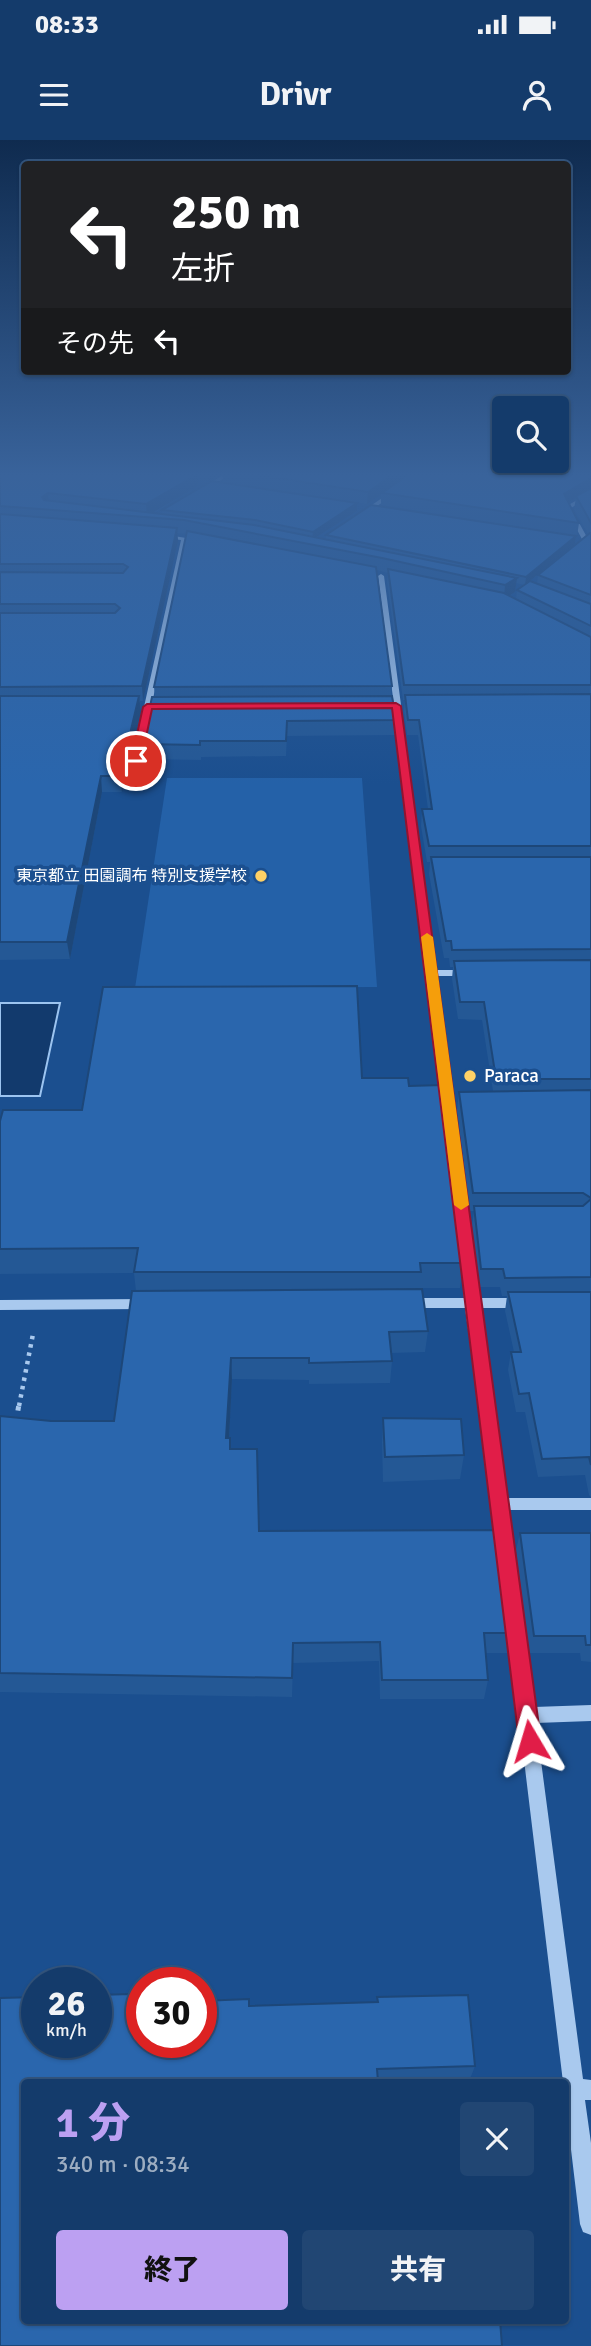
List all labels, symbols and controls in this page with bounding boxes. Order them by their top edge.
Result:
text: 08:33 [35,9,99,41]
text: Drivr [259,75,332,114]
icon: menu [35,76,73,114]
icon: person [518,76,556,114]
text: 250 m [171,182,301,242]
icon: left [56,189,147,280]
text: 左折 [171,249,235,288]
icon: left [148,322,186,360]
text: その先 [56,328,134,360]
map controls [492,396,569,473]
button: search [492,396,569,473]
pin [106,731,166,791]
icon: arrive [117,742,155,780]
place label: 東京都立 田園調布 特別支援学校 [16,866,247,886]
marker: 東京都立 田園調布 特別支援学校 [253,868,269,884]
place label: Paraca [484,1064,539,1088]
marker: Paraca [462,1068,478,1084]
position arrow [493,1704,567,1778]
speed limit sign: 30 [126,1967,217,2058]
text: 26 [48,1982,85,2025]
text: km/h [46,2019,87,2041]
text: 1 分 [56,2098,130,2149]
button: close [460,2102,534,2176]
text: 340 m · 08:34 [56,2150,190,2179]
button: 終了 [56,2230,288,2310]
button: 共有 [302,2230,534,2310]

